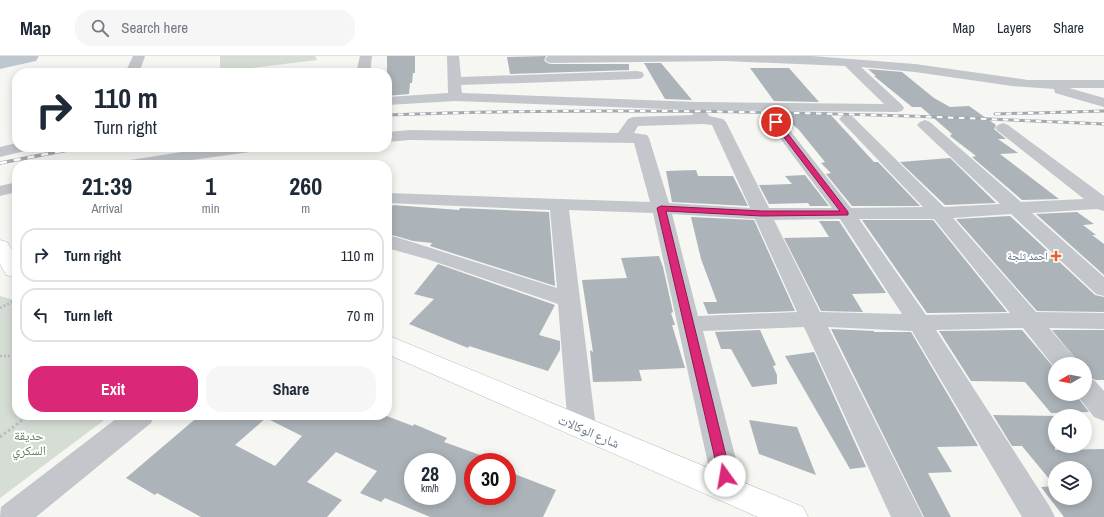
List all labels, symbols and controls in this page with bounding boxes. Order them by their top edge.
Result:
search box [75,10,355,46]
text: Map [20,15,51,41]
icon: search [89,17,111,39]
text: Search here [121,17,188,38]
text: Map [953,19,975,37]
text: Layers [997,19,1031,37]
text: Share [1053,19,1084,37]
text: 110 m [94,79,158,117]
icon: right [28,84,80,136]
pin [759,105,793,139]
icon: arrive [765,111,787,133]
text: Turn right [94,115,157,140]
text: 21:39 [82,170,132,202]
text: 1 [205,170,216,202]
text: 260 [289,170,322,202]
text: Arrival [92,200,122,217]
text: min [202,200,220,217]
text: m [301,200,310,217]
icon: right [30,244,52,266]
text: Turn right [64,245,121,266]
text: 110 m [341,245,374,266]
place label: احمد ثلجة [1007,249,1048,263]
marker: احمد ثلجة [1051,251,1061,261]
icon: left [30,304,52,326]
text: Turn left [64,305,112,326]
text: 70 m [347,305,374,326]
north arrow [1048,357,1092,401]
map controls [1048,357,1092,505]
button: Exit [28,366,198,412]
button: Share [206,366,376,412]
button: sound [1048,409,1092,453]
street label: شارع الوكالات [555,411,622,453]
park label: حديقة السكري [12,427,46,461]
speed limit sign: 30 [464,453,516,505]
position arrow [704,455,746,497]
text: 28 [421,460,439,487]
button: layers [1048,461,1092,505]
text: km/h [421,482,439,495]

